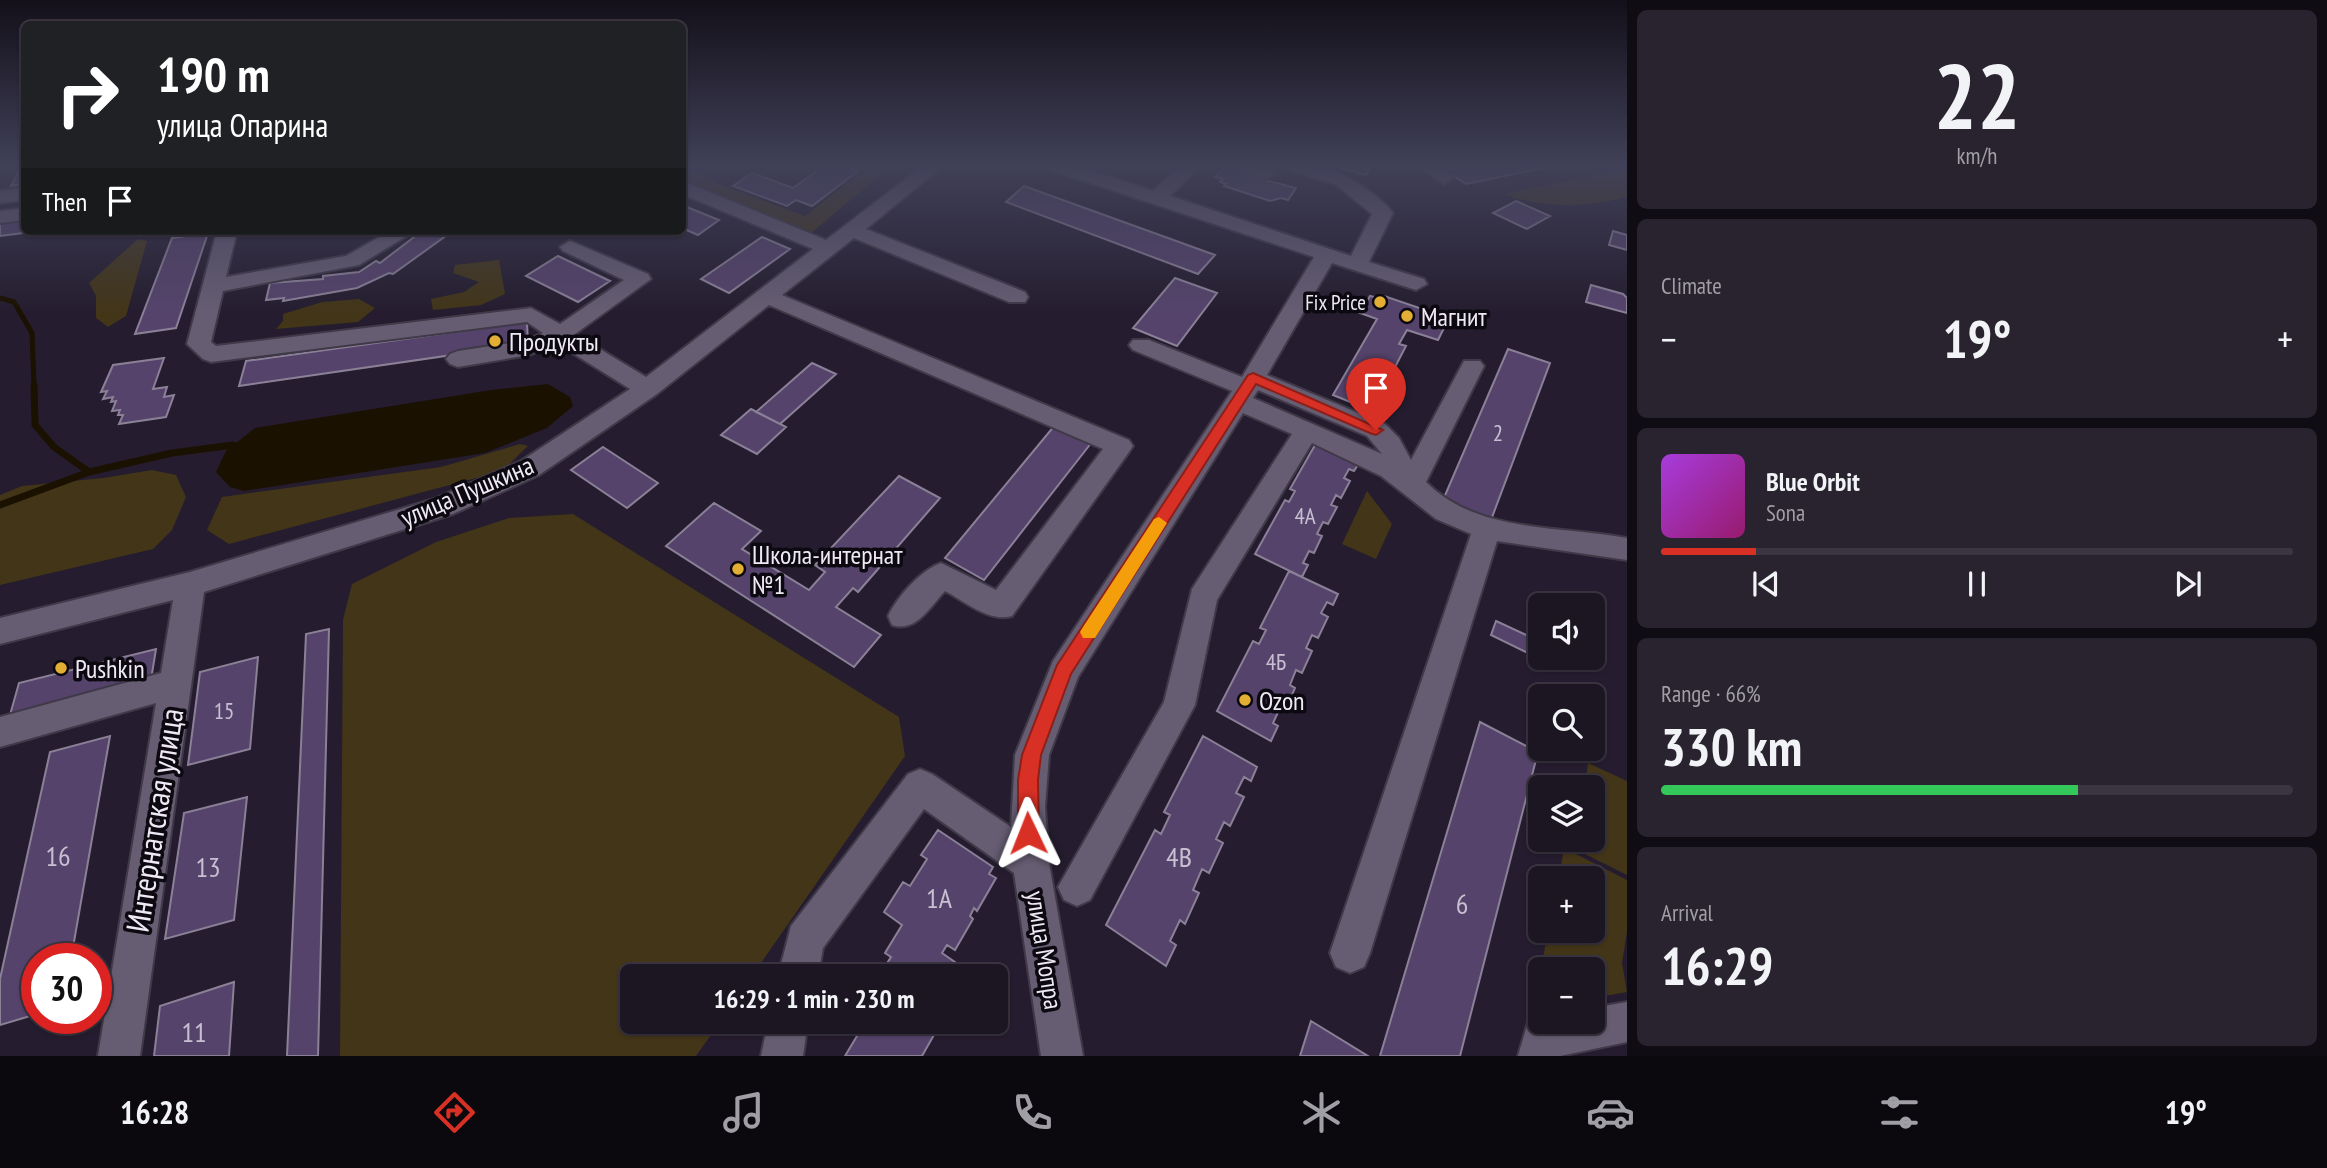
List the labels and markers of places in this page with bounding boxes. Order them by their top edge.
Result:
place label: Fix Price [1305,289,1366,316]
marker: Fix Price [1372,294,1388,310]
place label: Магнит [1421,300,1487,333]
marker: Магнит [1399,308,1415,324]
place label: Продукты [509,325,599,358]
marker: Продукты [487,333,503,349]
pin [1346,358,1406,430]
place label: Школа-интернат №1 [752,538,903,601]
marker: Школа-интернат №1 [730,561,746,577]
place label: Pushkin [75,652,145,685]
marker: Pushkin [53,660,69,676]
place label: Ozon [1259,684,1305,717]
marker: Ozon [1237,692,1253,708]

